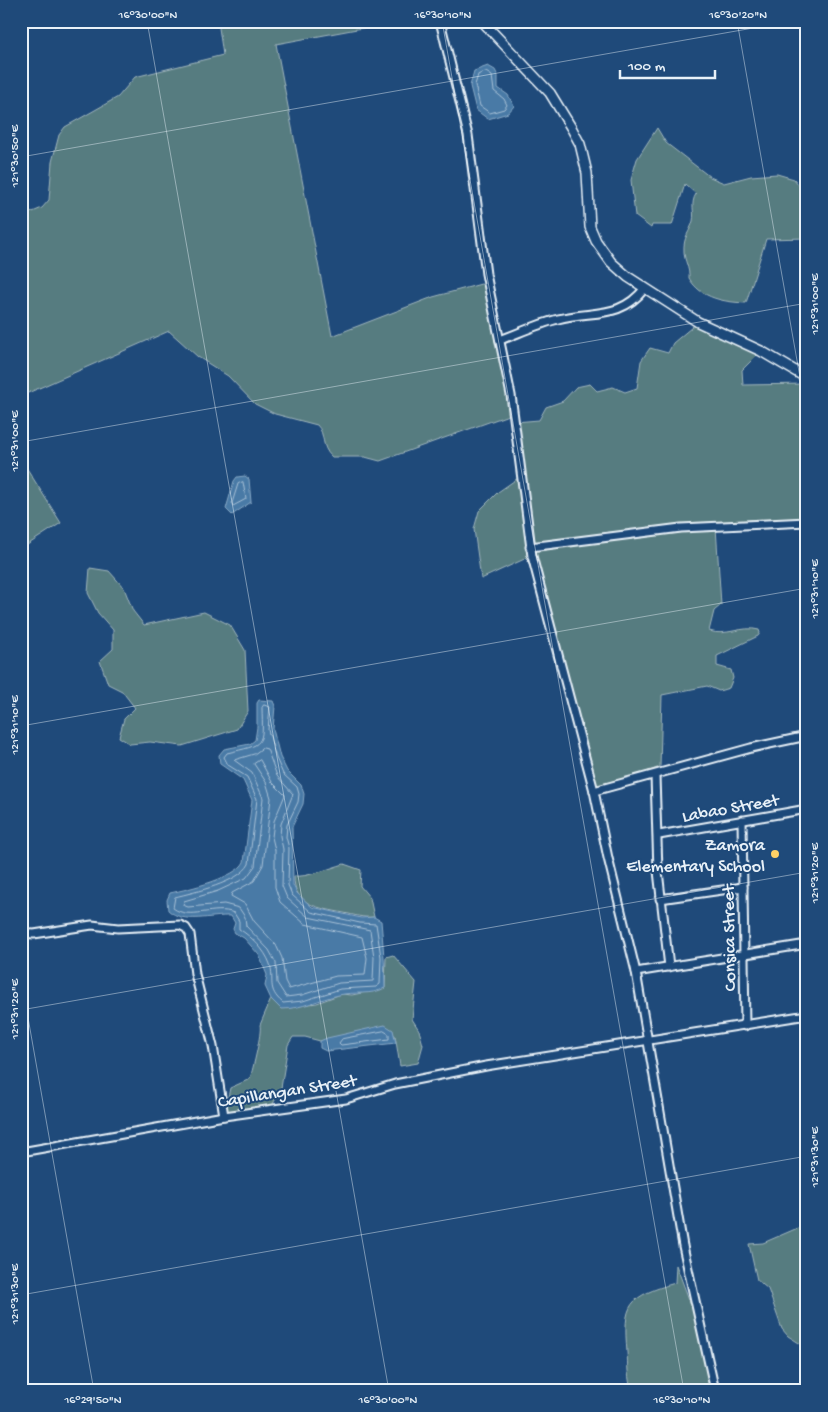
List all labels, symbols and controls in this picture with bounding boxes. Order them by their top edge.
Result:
text: 16°30'00"N [118,9,178,23]
text: 16°30'10"N [414,9,472,23]
text: 16°30'20"N [708,9,767,23]
scale bar [620,48,716,80]
text: 100 m [627,58,666,76]
text: 121°30'50"E [9,124,23,188]
text: 121°31'00"E [809,273,823,336]
text: 121°31'00"E [9,410,23,473]
text: 121°31'10"E [809,559,823,620]
text: 121°31'10"E [9,695,23,756]
street label: Labao Street [681,790,782,828]
place label: Zamora Elementary School [626,836,766,878]
text: 121°31'20"E [809,842,823,904]
marker: Zamora Elementary School [769,848,781,860]
street label: Consica Street [719,883,742,991]
text: 121°31'20"E [9,978,23,1040]
street label: Capillangan Street [217,1071,360,1114]
text: 121°31'30"E [809,1126,823,1188]
text: 121°31'30"E [9,1263,23,1325]
text: 16°29'50"N [63,1394,122,1408]
text: 16°30'00"N [358,1394,418,1408]
text: 16°30'10"N [653,1394,711,1408]

